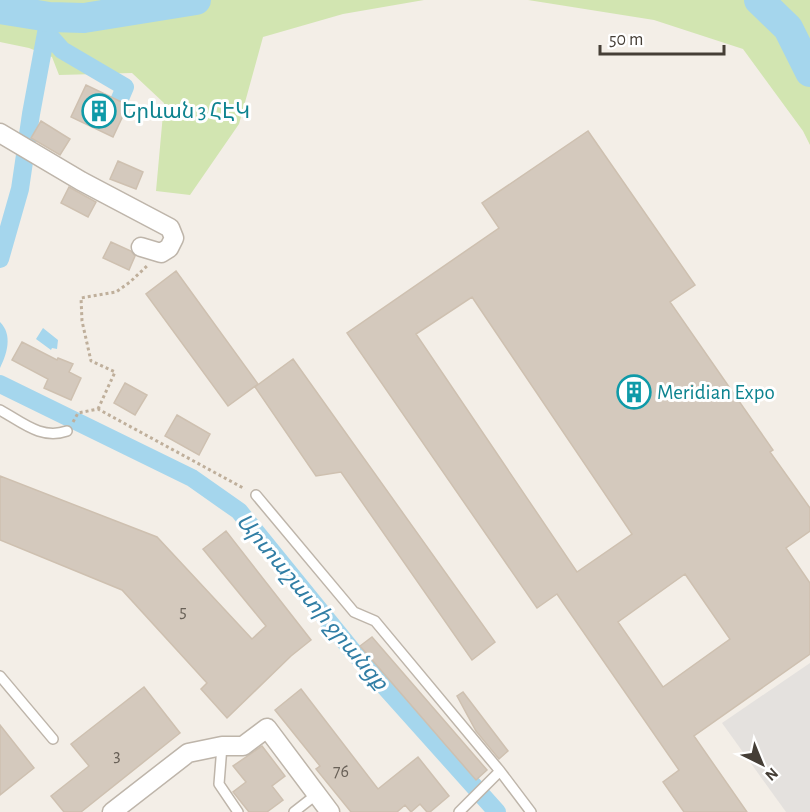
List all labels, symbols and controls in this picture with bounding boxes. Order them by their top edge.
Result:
scale bar [600,18,724,56]
text: 50 m [609,31,643,49]
building icon: Երևան 3 ՀԷԿ [81,93,117,129]
place label: Երևան 3 ՀԷԿ [122,101,250,123]
building icon: Meridian Expo [616,374,652,410]
place label: Meridian Expo [657,382,775,403]
water label: Արտաշատի ջրանցք [231,509,393,696]
house number: 5 [179,603,187,621]
north arrow [732,734,792,794]
house number: 3 [113,747,121,765]
house number: 76 [333,763,349,781]
text: N [762,765,781,784]

